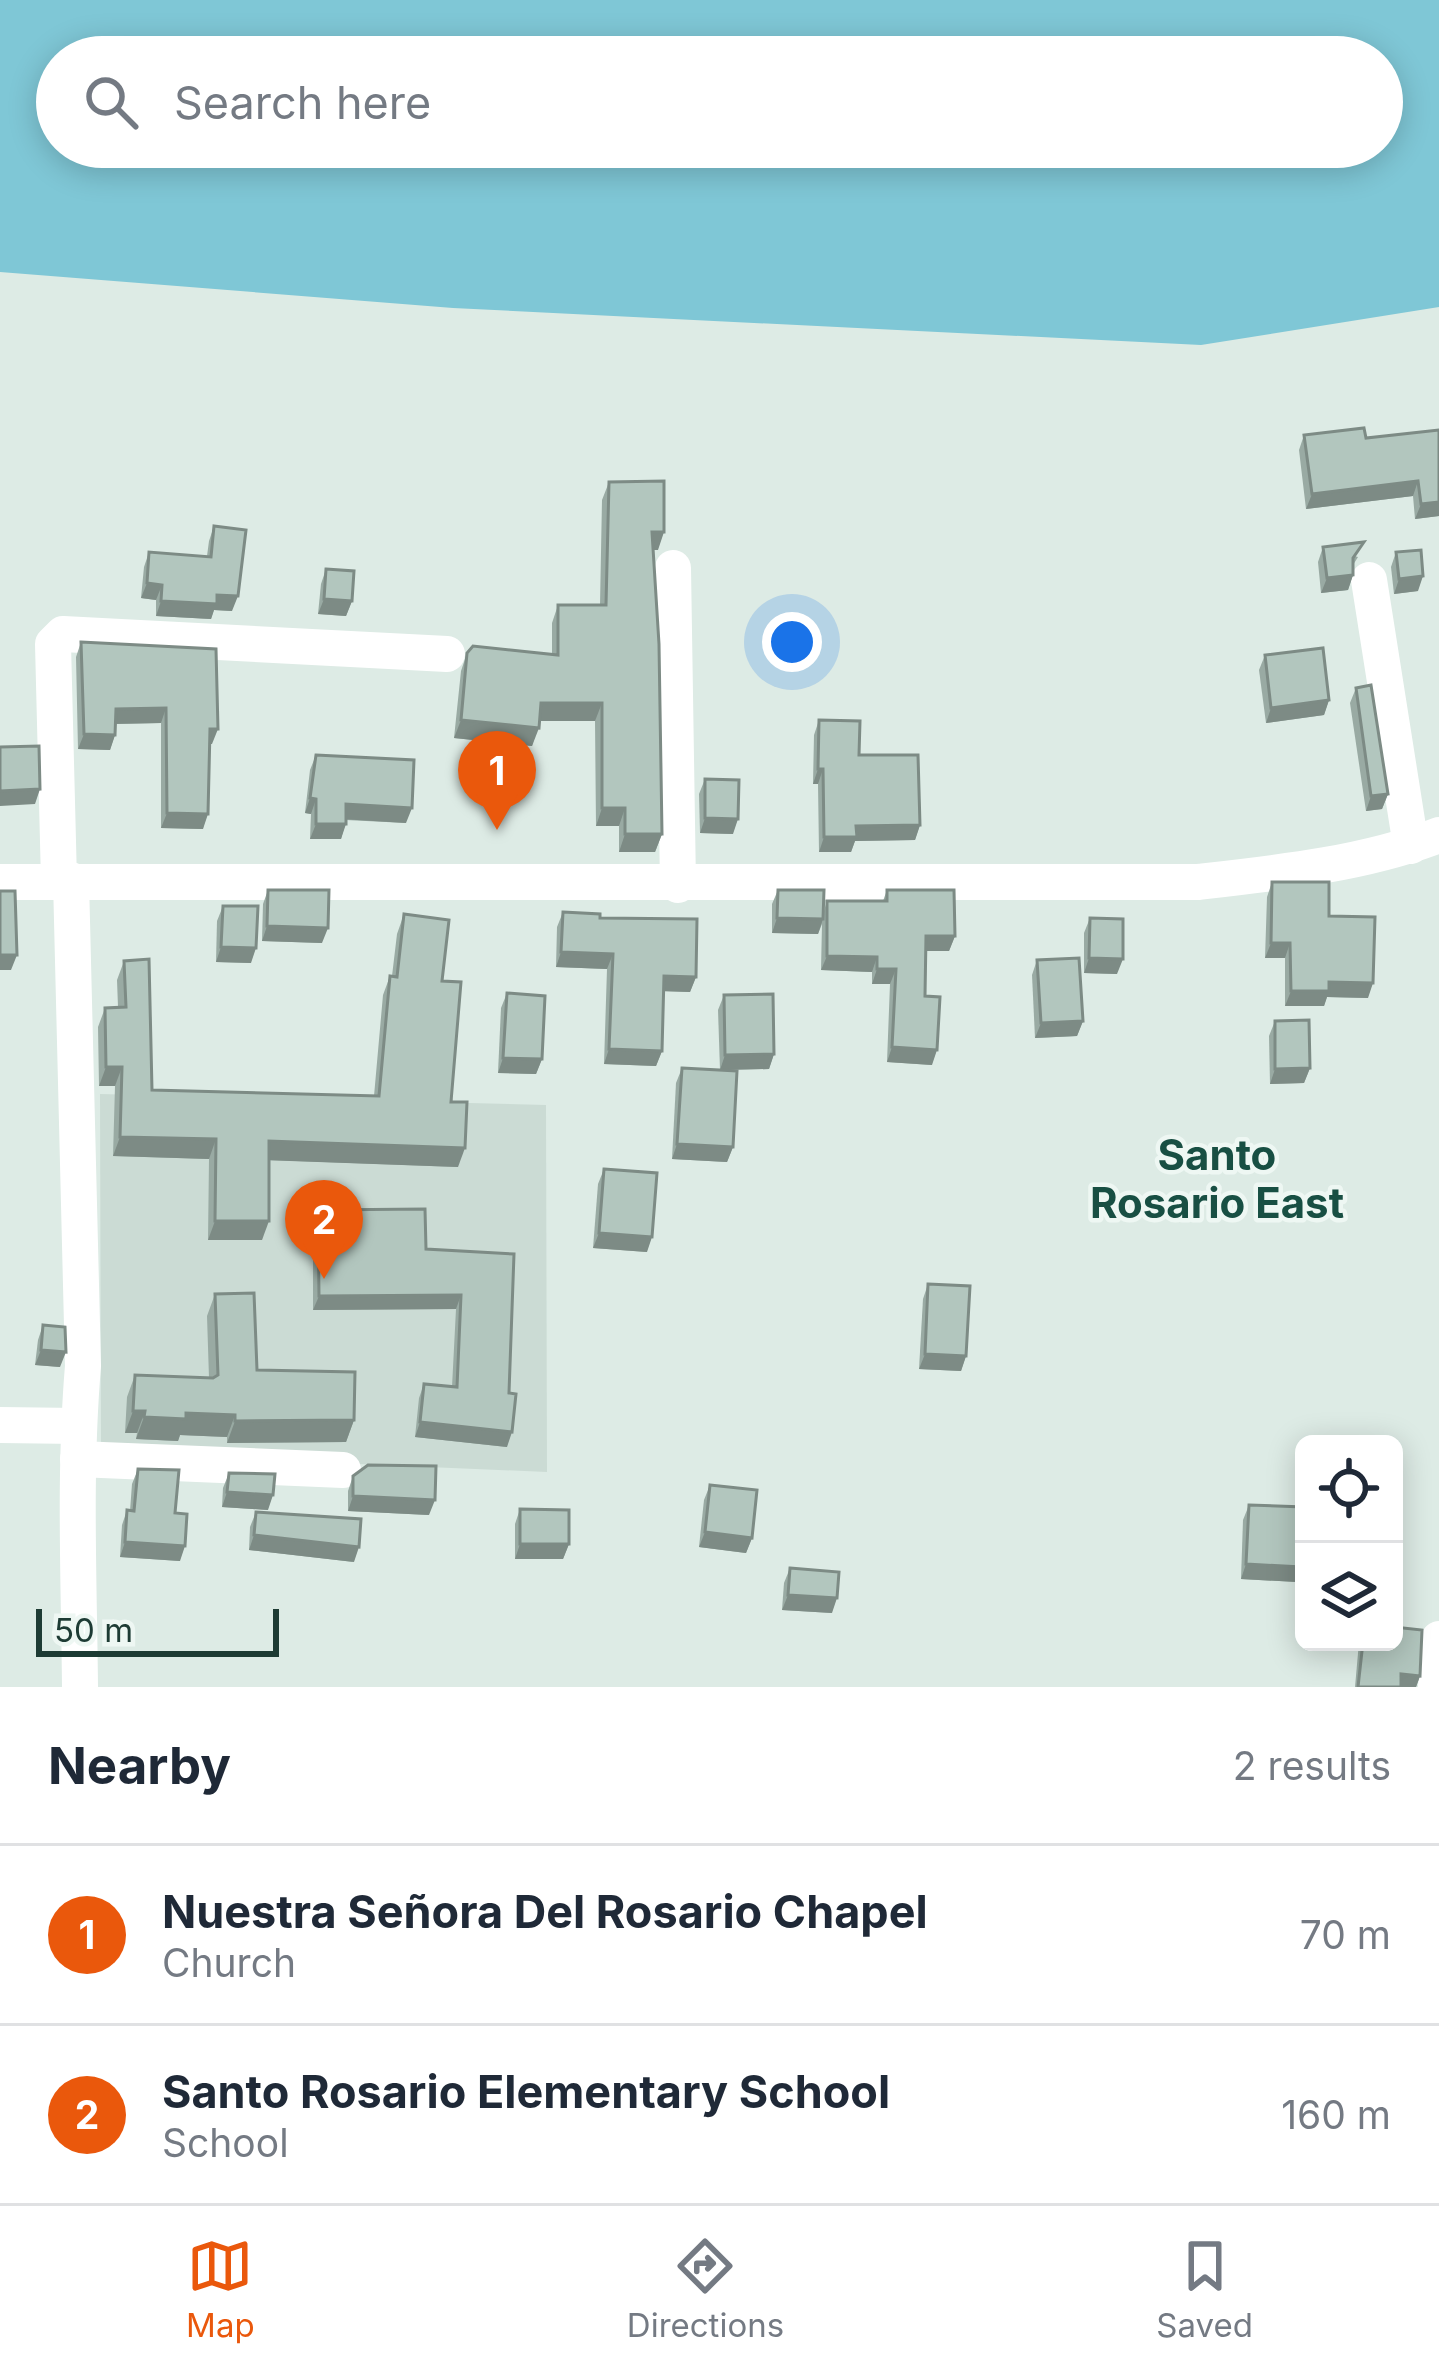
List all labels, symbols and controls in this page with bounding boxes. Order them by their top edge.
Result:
search box [36,36,1403,168]
icon: search [78,69,144,135]
text: Search here [174,75,431,130]
your location [762,612,822,672]
pin: 1 [458,731,536,830]
district label: Santo Rosario East [1090,1129,1344,1228]
pin: 2 [285,1180,363,1279]
map controls [1295,1435,1403,1651]
button: locate [1295,1435,1403,1543]
button: layers [1295,1543,1403,1651]
scale bar [36,1603,279,1656]
text: 50 m [54,1610,133,1650]
text: Nearby [48,1735,231,1796]
text: 2 results [1233,1742,1391,1789]
text: Nuestra Señora Del Rosario Chapel [162,1884,928,1939]
text: 1 [79,1911,95,1958]
text: 70 m [1300,1911,1391,1958]
text: Church [162,1939,296,1986]
text: Santo Rosario Elementary School [162,2064,890,2119]
text: 2 [75,2091,99,2138]
text: 160 m [1281,2091,1391,2138]
text: School [162,2119,289,2166]
tab: Map [186,2233,255,2345]
tab: Directions [627,2233,784,2345]
tab: Saved [1156,2233,1253,2345]

